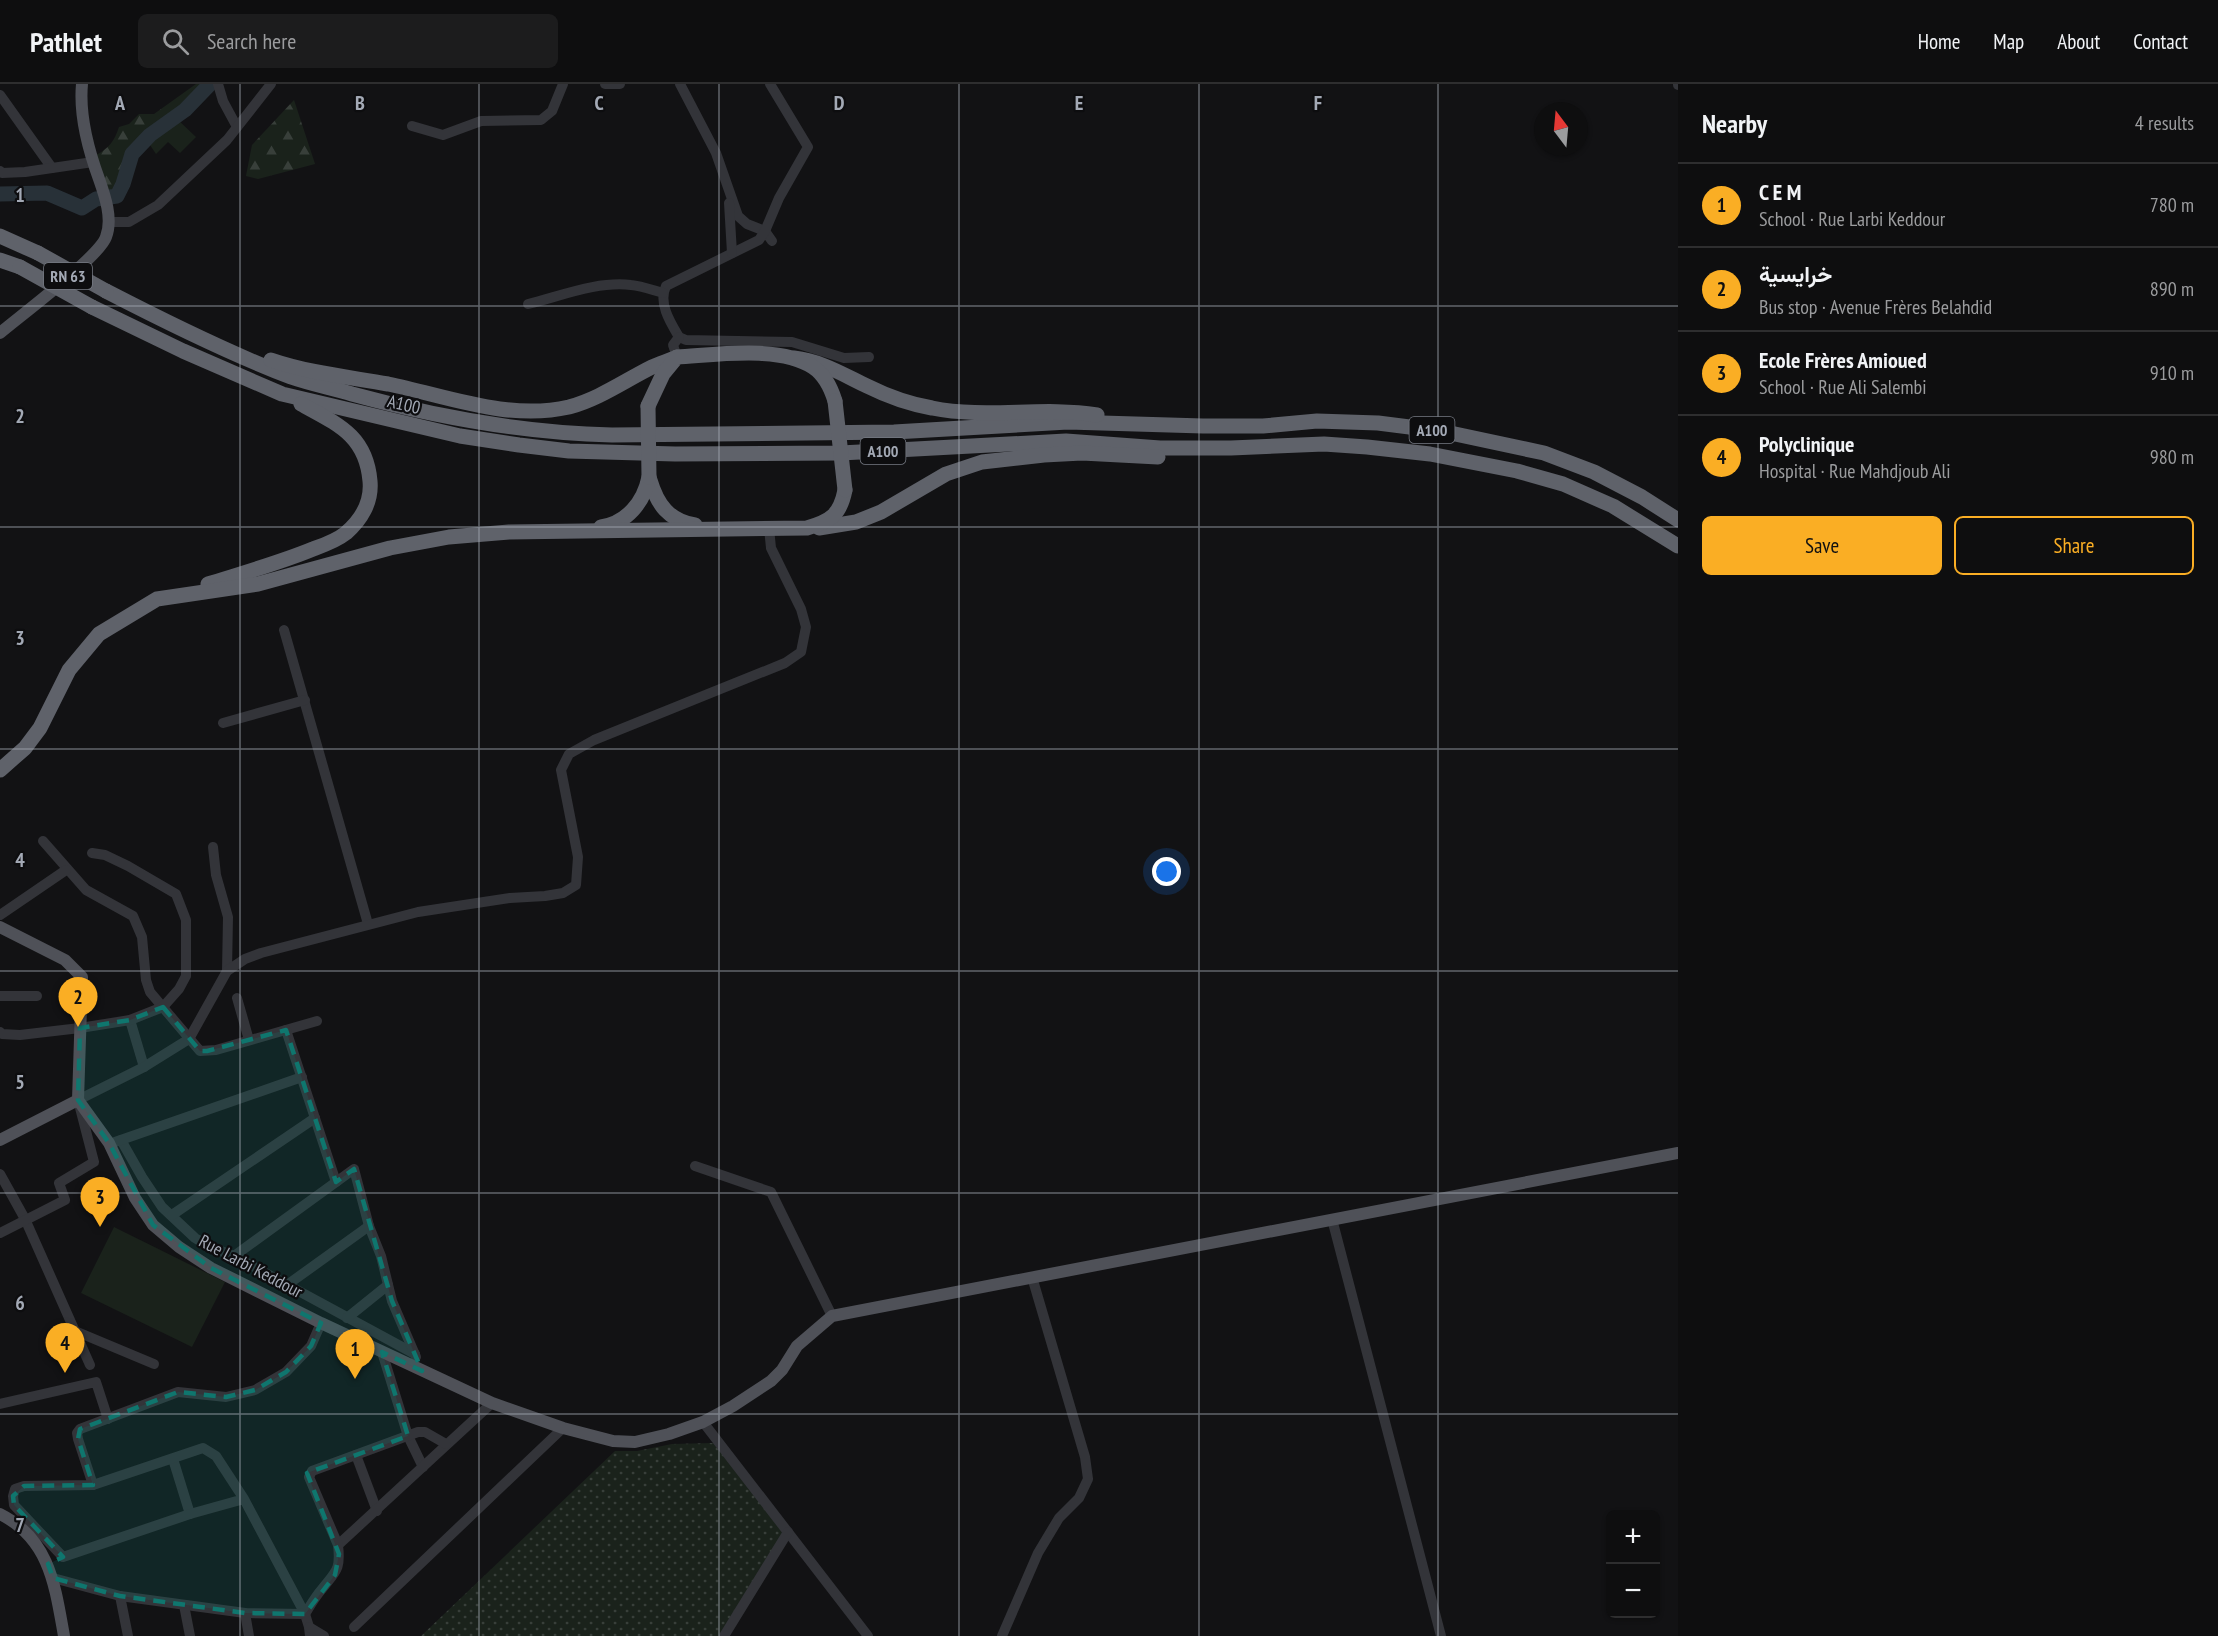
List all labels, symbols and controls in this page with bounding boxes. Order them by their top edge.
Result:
search box [138,14,558,68]
text: Pathlet [30,23,102,60]
icon: search [159,25,192,58]
text: Search here [207,27,296,55]
text: Home [1918,28,1960,55]
text: Map [1993,28,2024,55]
text: About [2057,28,2100,55]
text: Contact [2133,28,2188,55]
text: A [114,90,126,116]
text: B [355,90,365,116]
text: C [594,90,604,116]
text: D [834,90,845,116]
text: E [1075,90,1083,116]
text: F [1314,90,1322,116]
north arrow [1534,102,1588,156]
text: Nearby [1702,107,1767,140]
text: 4 results [2135,110,2194,136]
text: C E M [1759,178,1801,206]
text: 1 [15,182,25,208]
text: 1 [1717,192,1726,218]
text: 780 m [2150,192,2194,218]
text: School · Rue Larbi Keddour [1759,206,1945,232]
text: خرايسية [1759,260,1832,288]
road number: RN 63 [44,263,92,289]
text: 2 [1717,276,1726,302]
text: 890 m [2150,276,2194,302]
text: Bus stop · Avenue Frères Belahdid [1759,294,1992,320]
text: Ecole Frères Amioued [1759,346,1927,374]
text: 3 [1717,360,1726,386]
text: 910 m [2150,360,2194,386]
text: School · Rue Ali Salembi [1759,374,1927,400]
street label: A100 [385,389,423,419]
text: 2 [15,403,25,429]
road number: A100 [1410,417,1454,443]
text: Polyclinique [1759,430,1854,458]
road number: A100 [860,438,906,464]
text: 4 [1717,444,1726,470]
text: 980 m [2150,444,2194,470]
text: Hospital · Rue Mahdjoub Ali [1759,458,1951,484]
button: Save [1702,516,1942,575]
button: Share [1954,516,2194,575]
text: 3 [15,625,25,651]
text: 4 [15,847,25,873]
your location [1152,857,1181,886]
pin: 2 [58,978,98,1027]
text: 5 [15,1069,25,1095]
pin: 3 [80,1178,120,1227]
street label: Rue Larbi Keddour [195,1229,307,1303]
text: 6 [15,1290,25,1316]
pin: 4 [46,1324,84,1373]
pin: 1 [336,1330,374,1379]
map controls [1606,1510,1660,1618]
button: + [1606,1510,1660,1564]
text: 7 [15,1512,25,1538]
button: − [1606,1564,1660,1618]

